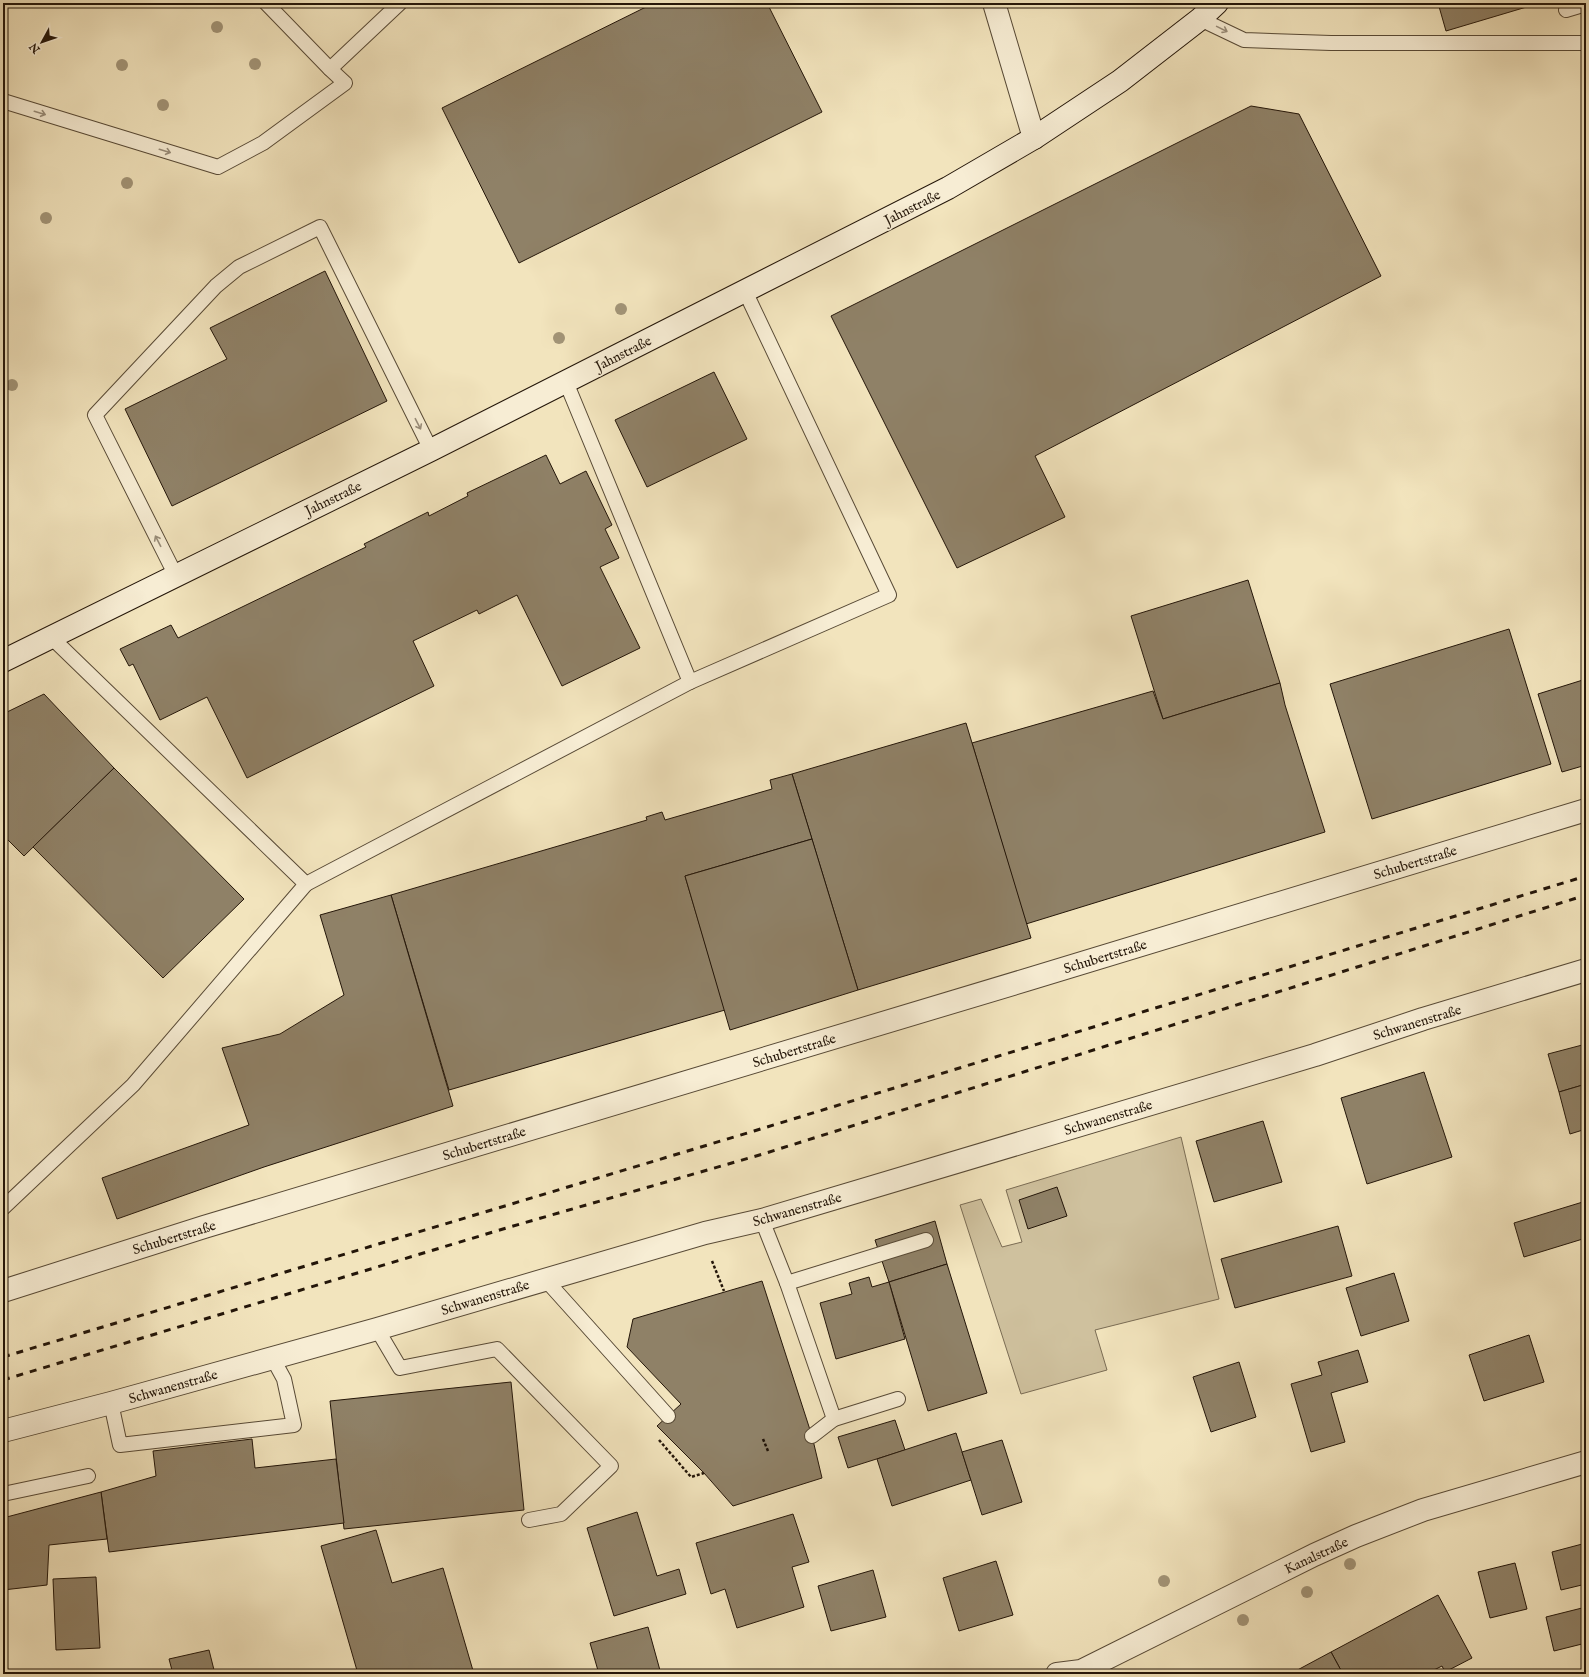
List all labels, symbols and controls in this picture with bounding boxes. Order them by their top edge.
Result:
north arrow [22,22,62,62]
one-way arrow [1216,26,1228,34]
text: N [26,39,44,57]
one-way arrow [34,110,47,117]
one-way arrow [158,148,171,155]
street label: Jahnstraße [879,186,944,231]
street label: Jahnstraße [590,332,655,377]
one-way arrow [415,418,422,430]
street label: Jahnstraße [300,477,365,521]
one-way arrow [154,535,162,547]
street label: Schubertstraße [1371,842,1460,884]
street label: Schubertstraße [1061,936,1150,978]
street label: Schwanenstraße [1371,1001,1464,1045]
street label: Schubertstraße [750,1030,839,1072]
street label: Schwanenstraße [1062,1096,1155,1140]
street label: Schubertstraße [440,1123,529,1165]
street label: Schwanenstraße [751,1189,844,1231]
street label: Schubertstraße [130,1217,219,1259]
street label: Schwanenstraße [439,1276,532,1320]
street label: Schwanenstraße [127,1366,220,1408]
street label: Kanalstraße [1282,1533,1352,1578]

